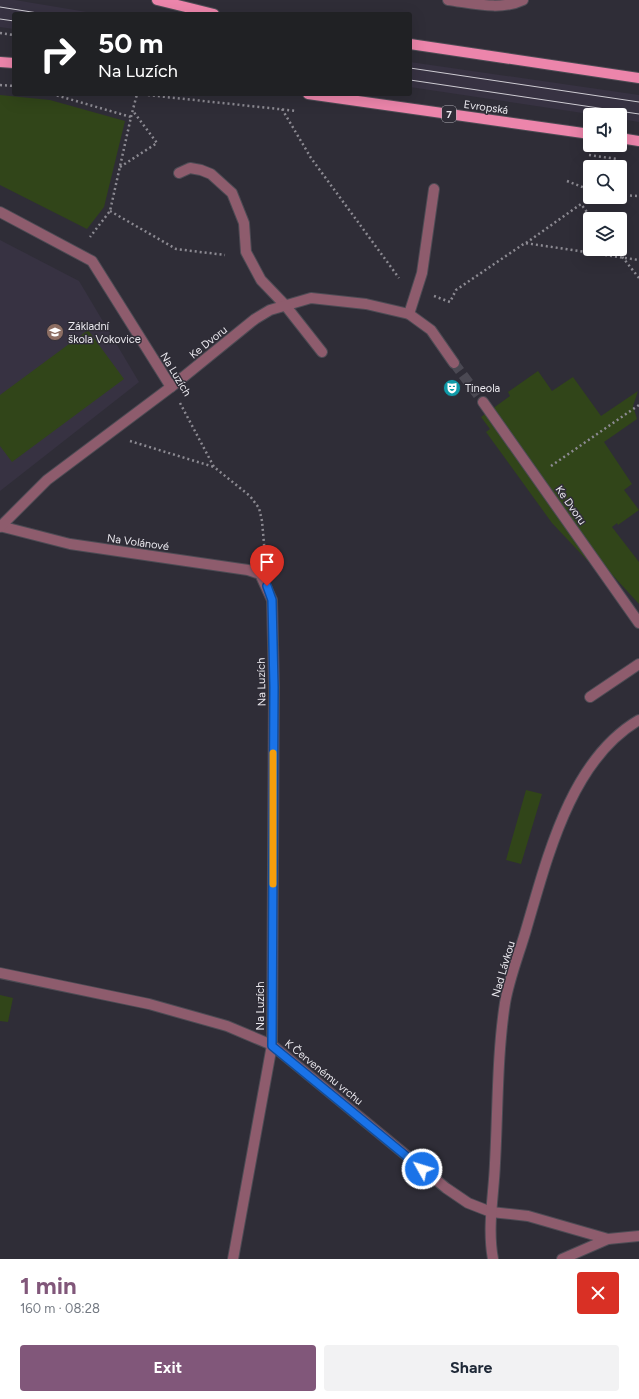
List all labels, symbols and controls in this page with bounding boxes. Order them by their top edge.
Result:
text: 50 m [98,26,164,60]
icon: right [32,28,84,80]
text: Na Luzích [98,60,178,82]
street label: Evropská [463,98,509,117]
road number: 7 [442,106,456,122]
map controls [583,108,627,256]
button: sound [583,108,627,152]
button: search [583,160,627,204]
button: layers [583,212,627,256]
place label: Základní škola Vokovice [68,320,141,346]
school or university icon: Základní škola Vokovice [45,322,65,342]
street label: Ke Dvoru [187,323,230,362]
street label: Na Luzích [157,350,194,398]
theatre icon: Tineola [442,378,462,398]
place label: Tineola [465,382,500,395]
street label: Ke Dvoru [552,483,589,527]
street label: Na Volánové [106,532,170,553]
pin [250,545,284,586]
icon: arrive [256,551,278,573]
street label: Na Luzích [255,658,268,706]
street label: Nad Lávkou [489,939,518,999]
street label: Na Luzích [254,982,267,1030]
street label: K Červenému vrchu [282,1036,366,1108]
position arrow [401,1148,443,1190]
text: 1 min [20,1271,77,1300]
button: close [577,1272,619,1314]
text: 160 m · 08:28 [20,1301,100,1316]
button: Exit [20,1345,316,1391]
button: Share [324,1345,619,1391]

